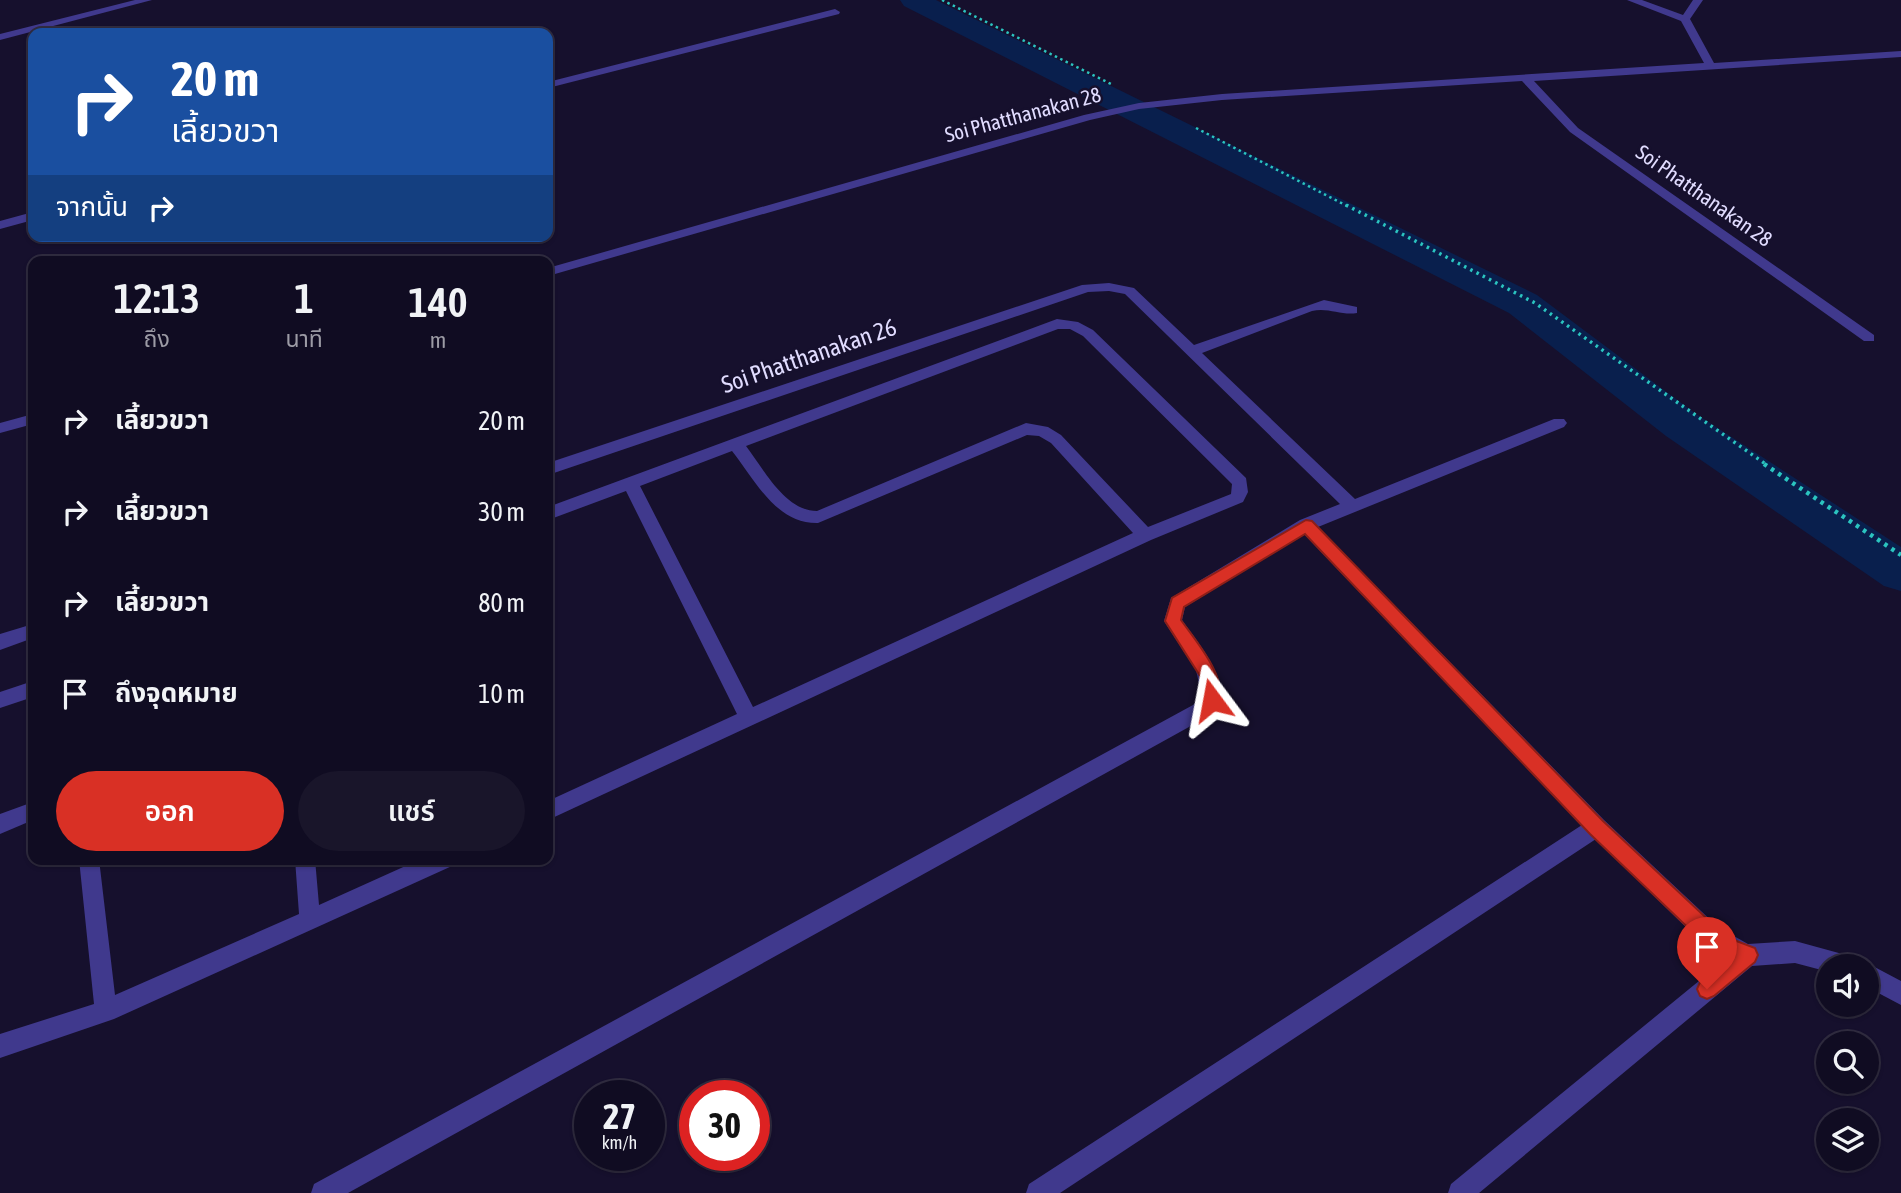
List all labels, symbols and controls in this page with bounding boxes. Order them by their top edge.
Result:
text: 20 m [171,50,259,106]
icon: right [56,56,147,147]
street label: Soi Phatthanakan 28 [942,82,1103,146]
text: เลี้ยวขวา [171,112,279,149]
street label: Soi Phatthanakan 28 [1632,139,1777,251]
icon: right [142,189,180,227]
text: จากนั้น [56,192,128,222]
text: 12:13 [113,274,200,322]
text: 1 [294,274,314,322]
text: 140 [408,278,468,326]
street label: Soi Phatthanakan 26 [718,313,900,398]
text: ถึง [144,326,170,352]
text: นาที [285,326,323,352]
text: m [430,327,446,353]
icon: right [56,402,94,440]
text: เลี้ยวขวา [115,405,209,435]
text: 20 m [478,406,525,436]
icon: right [56,493,94,531]
text: เลี้ยวขวา [115,496,209,526]
text: 30 m [478,497,525,527]
icon: right [56,584,94,622]
text: เลี้ยวขวา [115,587,209,617]
text: 80 m [478,588,525,618]
position arrow [1175,663,1249,737]
icon: arrive [56,675,94,713]
text: ถึงจุดหมาย [115,678,238,708]
text: 10 m [478,679,525,709]
button: ออก [56,771,284,851]
button: แชร์ [298,771,525,851]
pin [1677,917,1737,989]
icon: arrive [1688,928,1726,966]
map controls [1816,954,1879,1171]
button: sound [1816,954,1879,1017]
button: search [1816,1031,1879,1094]
speed limit sign: 30 [679,1080,770,1171]
text: 27 [603,1096,636,1136]
button: layers [1816,1108,1879,1171]
text: km/h [602,1132,637,1153]

